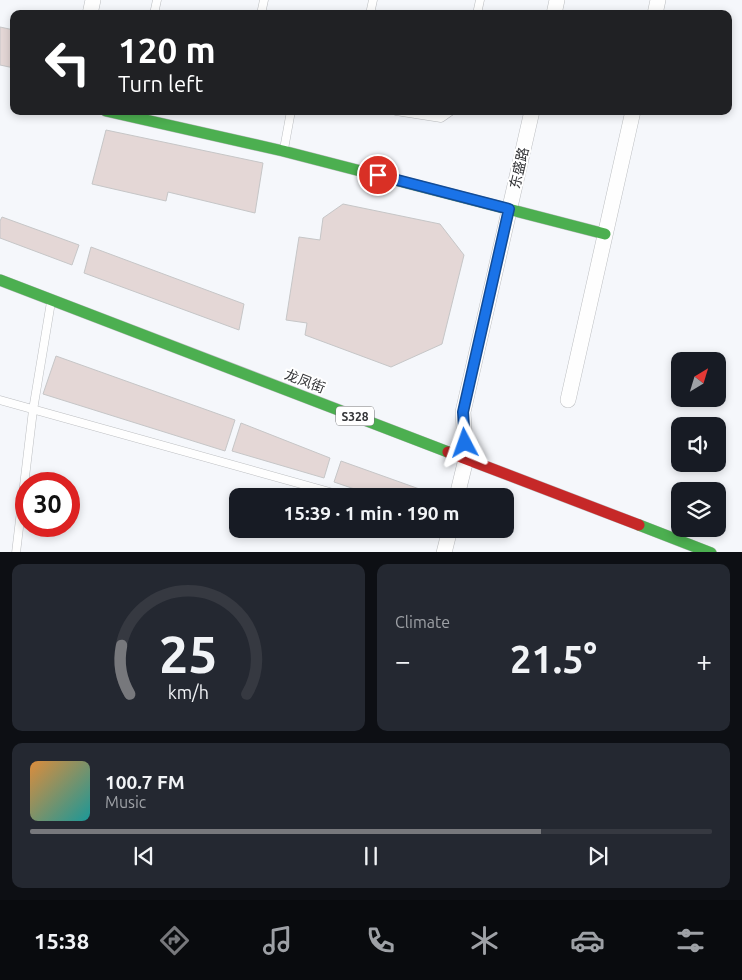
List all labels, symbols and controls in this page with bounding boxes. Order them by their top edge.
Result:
icon: left [35,30,100,95]
text: 120 m [118,30,216,70]
text: Turn left [118,71,203,96]
street label: 东盛路 [506,146,532,190]
pin [357,154,399,196]
icon: arrive [364,161,392,189]
north arrow [671,352,726,408]
map controls [671,352,726,537]
street label: 龙凤街 [283,366,327,396]
road number: S328 [336,406,374,426]
position arrow [438,416,490,468]
button: sound [671,417,726,472]
speed limit sign: 30 [15,472,80,537]
button: layers [671,482,726,537]
text: 15:39 · 1 min · 190 m [284,502,459,524]
text: Climate [395,613,450,631]
text: 25 [159,625,218,683]
text: 21.5° [510,638,597,680]
text: − [395,645,411,676]
text: + [696,645,712,676]
text: km/h [168,682,209,702]
text: 100.7 FM [105,771,185,793]
text: Music [105,793,146,811]
icon: previous [130,842,158,870]
icon: pause [357,842,385,870]
icon: next [584,842,612,870]
icon: directions [157,923,192,958]
icon: music [260,923,295,958]
icon: phone [363,923,398,958]
icon: climate [467,923,502,958]
icon: car [570,923,605,958]
icon: filters [673,923,708,958]
text: 15:38 [34,928,89,953]

